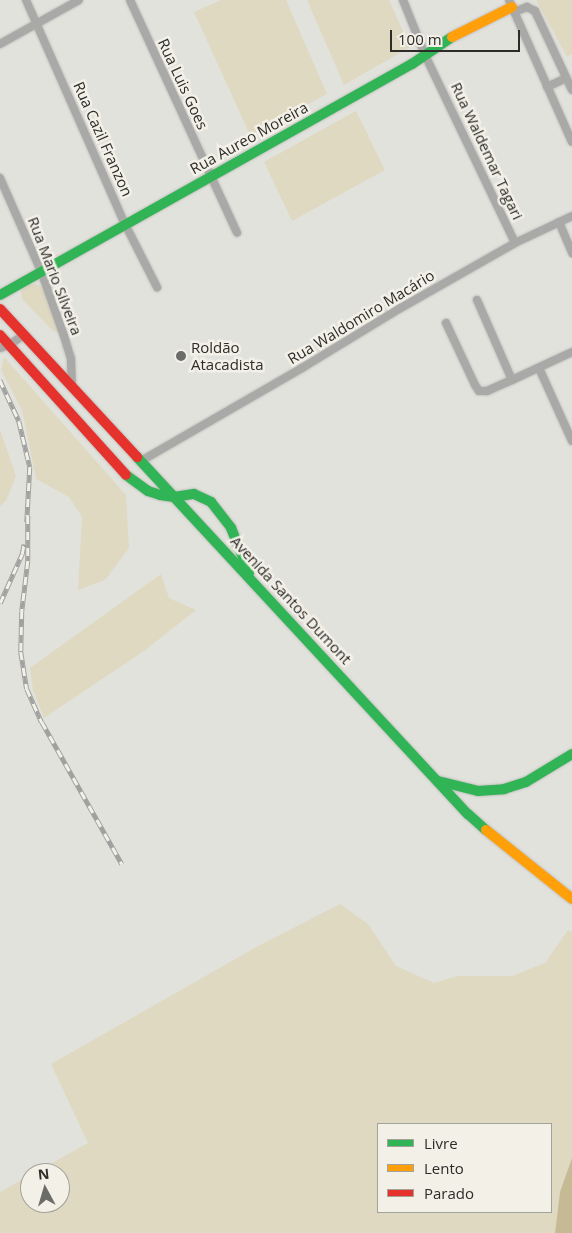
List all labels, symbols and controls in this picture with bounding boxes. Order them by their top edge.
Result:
scale bar [392,20,522,52]
text: 100 m [398,29,442,49]
street label: Rua Luis Goes [154,36,212,132]
street label: Rua Cazil Franzon [70,79,136,199]
street label: Rua Waldemar Tagari [447,79,527,223]
street label: Rua Aureo Moreira [187,98,311,178]
street label: Rua Mario Silveira [24,214,86,338]
street label: Rua Waldomiro Macário [284,266,438,368]
place label: Roldão Atacadista [191,338,263,373]
marker: Roldão Atacadista [175,350,187,362]
street label: Avenida Santos Dumont [227,532,355,668]
legend [377,1123,552,1213]
text: Livre [424,1133,458,1153]
text: Lento [424,1158,464,1178]
north arrow [20,1163,70,1213]
text: N [37,1164,50,1184]
text: Parado [424,1183,474,1203]

